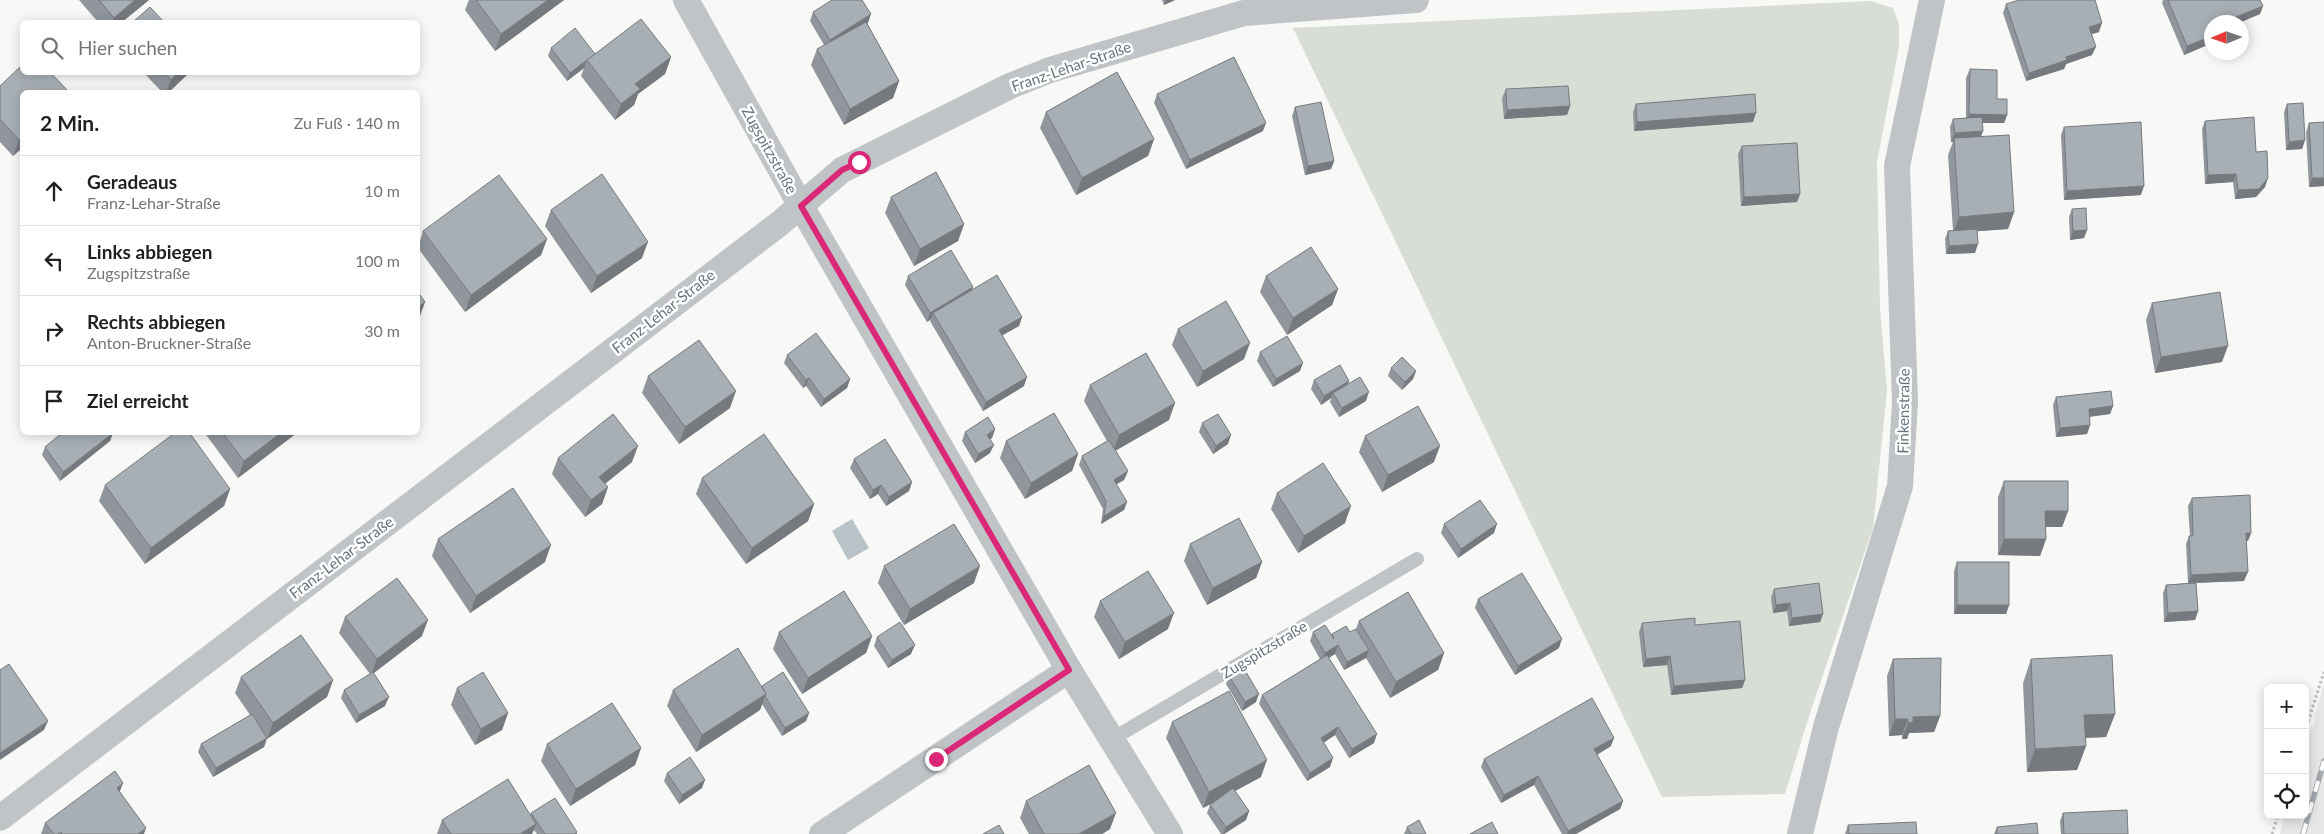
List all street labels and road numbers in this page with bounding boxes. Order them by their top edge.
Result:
street label: Franz-Lehar-Straße [1009,37,1133,95]
street label: Zugspitzstraße [739,103,801,197]
street label: Franz-Lehar-Straße [608,265,718,357]
street label: Finkenstraße [1893,368,1913,454]
street label: Franz-Lehar-Straße [285,512,397,602]
street label: Zugspitzstraße [1218,616,1310,682]

